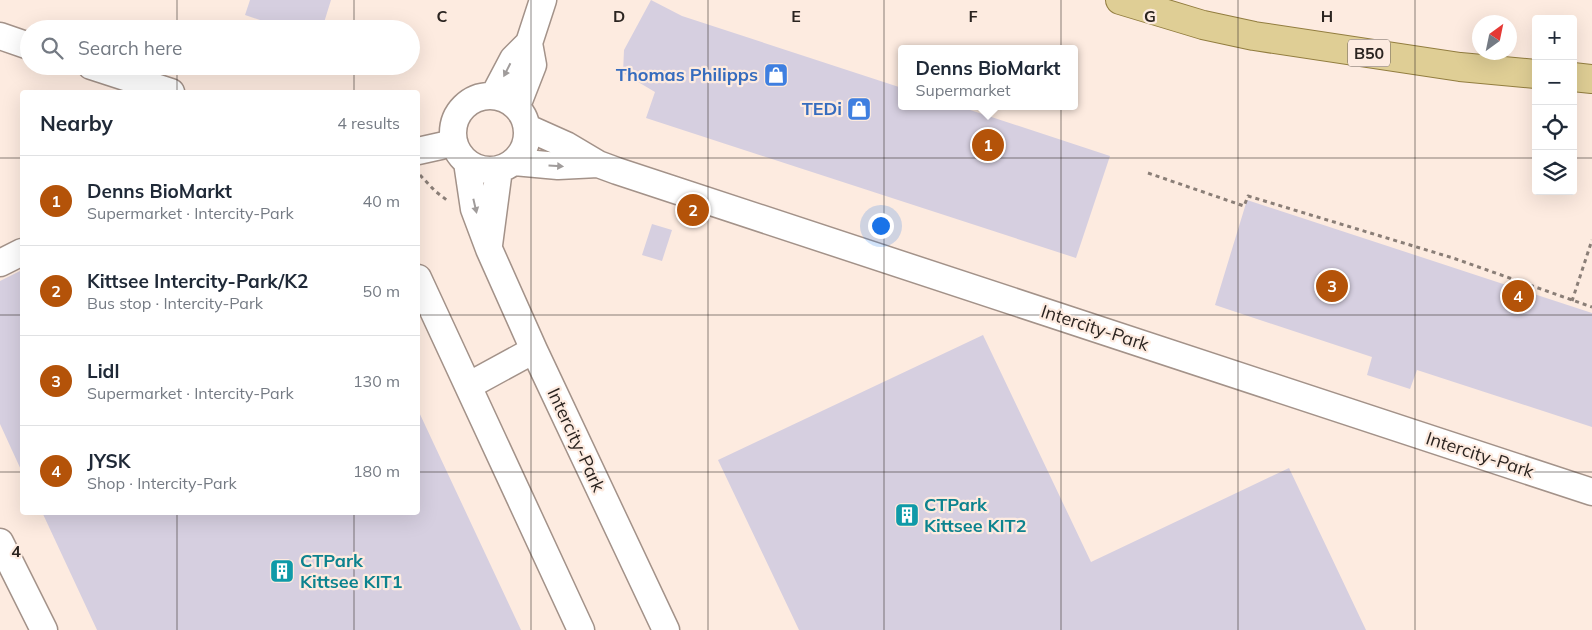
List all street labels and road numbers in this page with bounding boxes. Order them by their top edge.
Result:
road number: B50 [1348,40,1390,66]
street label: Intercity-Park [1038,299,1153,356]
street label: Intercity-Park [542,384,611,496]
street label: Intercity-Park [1423,426,1538,483]

